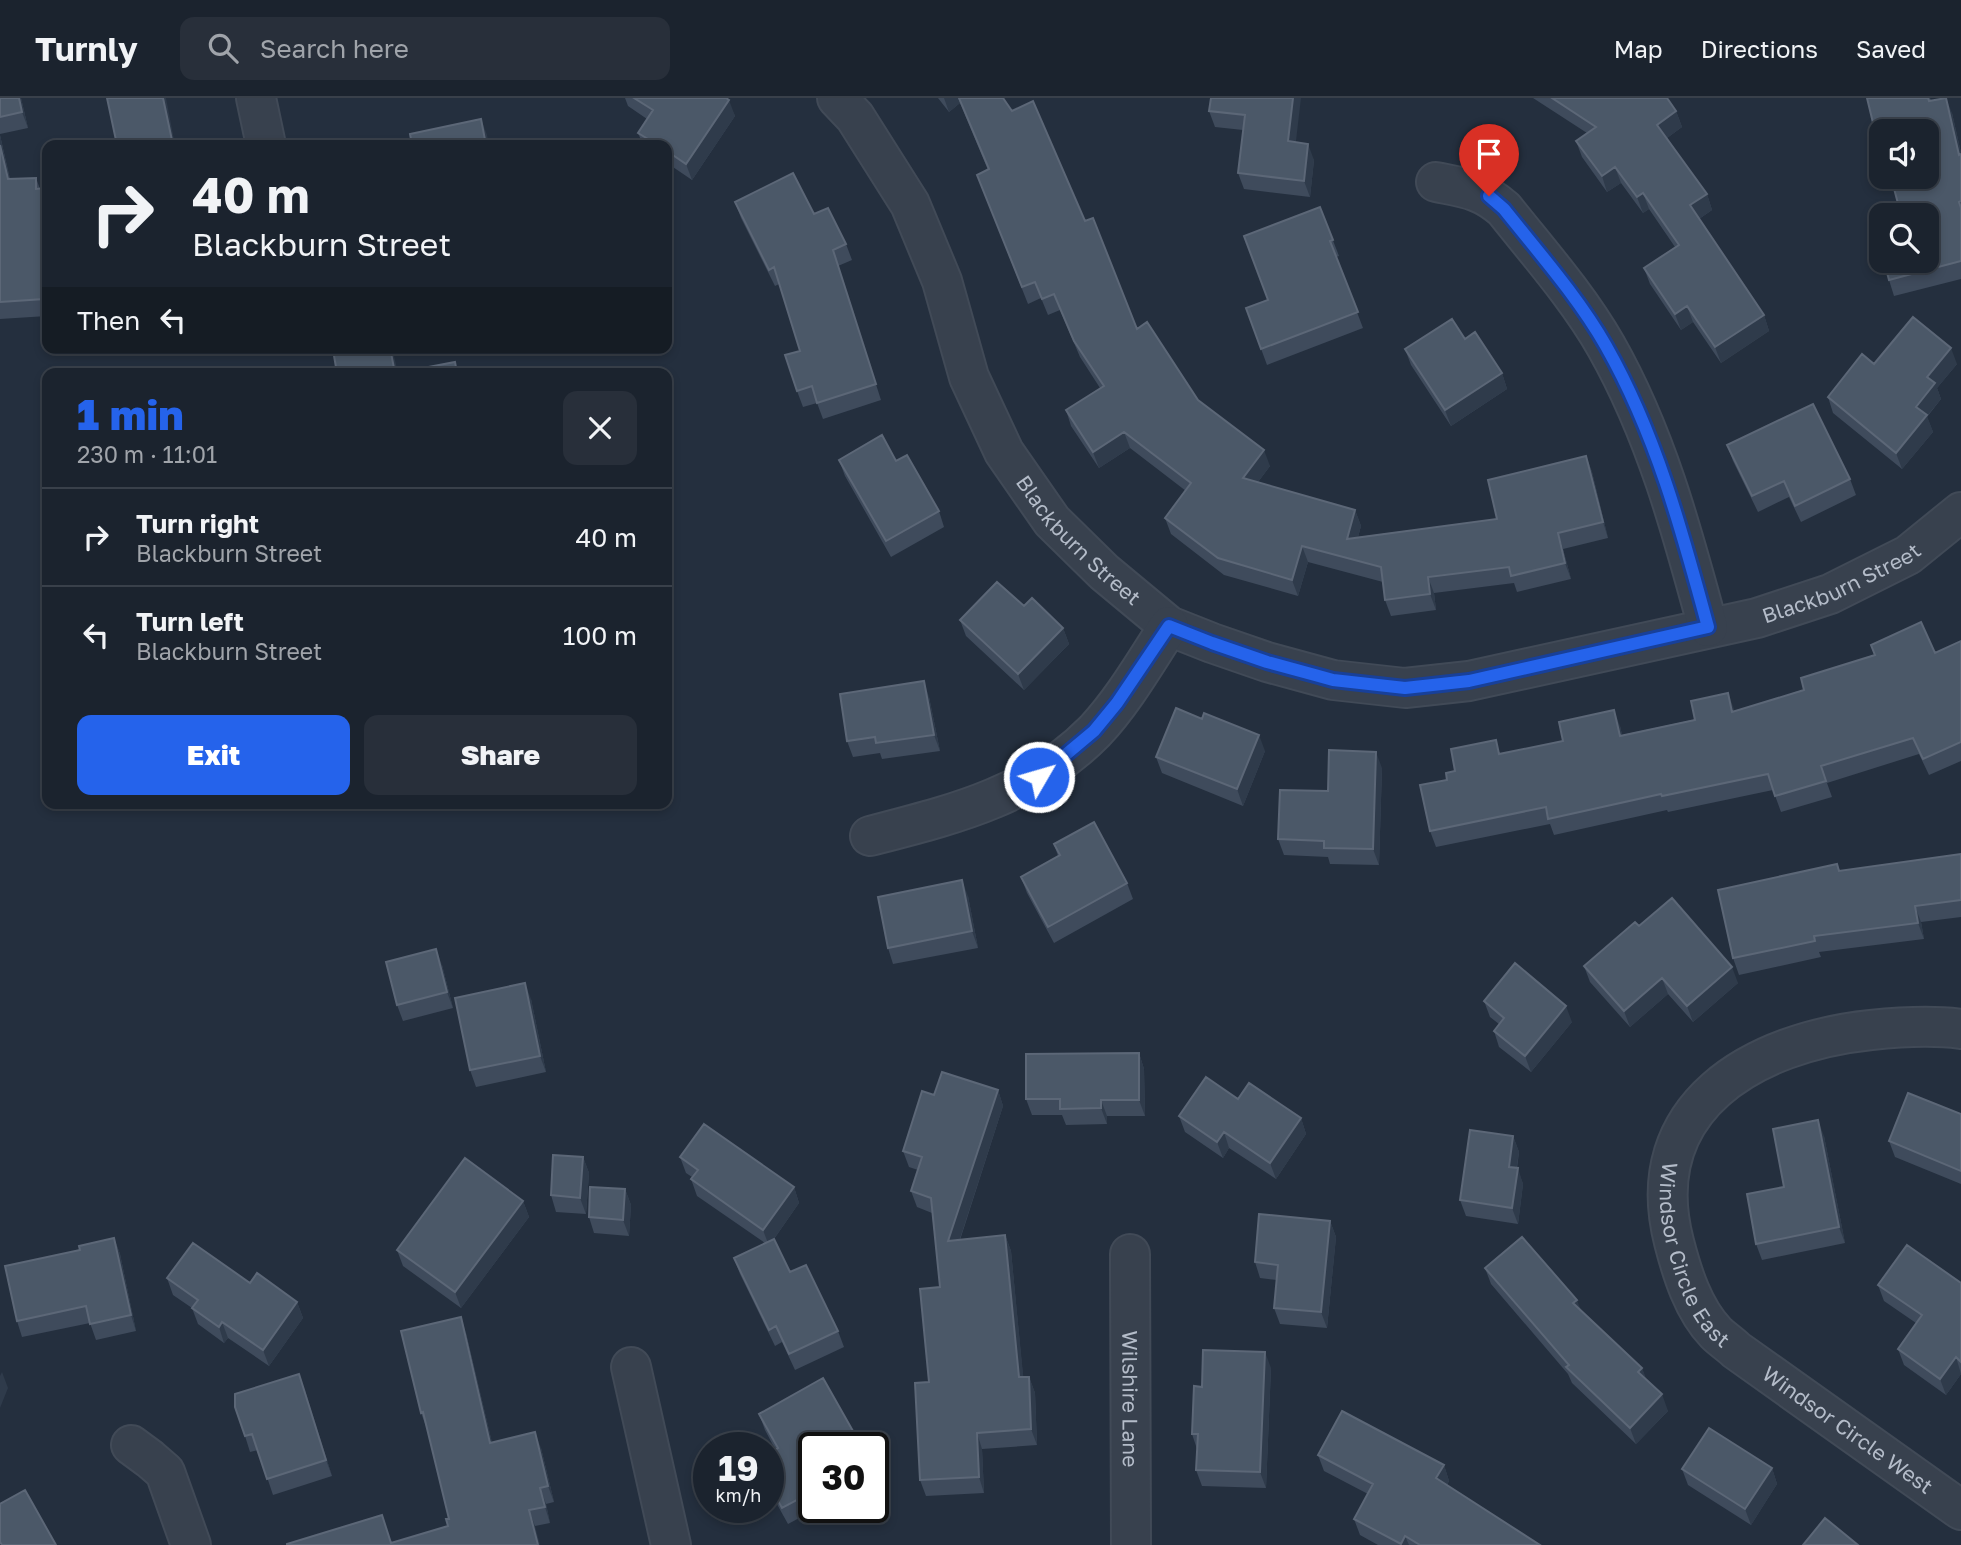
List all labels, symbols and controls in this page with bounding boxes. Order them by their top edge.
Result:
search box [180,17,670,80]
text: Turnly [35,29,138,68]
icon: search [204,29,242,67]
text: Search here [260,33,409,64]
text: Map [1614,34,1663,63]
text: Directions [1701,34,1818,63]
text: Saved [1856,34,1926,63]
map controls [1869,119,1939,273]
button: sound [1869,119,1939,189]
pin [1459,124,1519,196]
icon: arrive [1470,135,1508,173]
text: 40 m [192,165,310,224]
icon: right [77,168,168,259]
button: search [1869,203,1939,273]
text: Blackburn Street [192,225,451,263]
icon: left [154,301,192,339]
text: Then [77,305,140,336]
text: 1 min [77,389,184,439]
button: close [563,391,637,465]
text: 230 m · 11:01 [77,440,217,468]
street label: Blackburn Street [1011,470,1146,610]
text: Turn right [136,508,259,539]
icon: right [77,518,115,556]
text: 40 m [576,522,637,553]
street label: Blackburn Street [1759,537,1926,628]
text: Blackburn Street [136,539,322,567]
text: Turn left [136,606,244,637]
icon: left [77,616,115,654]
text: 100 m [563,620,637,651]
text: Blackburn Street [136,637,322,665]
button: Exit [77,715,350,795]
button: Share [364,715,637,795]
position arrow [1002,740,1076,814]
street label: Windsor Circle East [1655,1161,1735,1353]
street label: Wilshire Lane [1117,1331,1144,1467]
street label: Windsor Circle West [1758,1360,1938,1499]
speed limit sign: 30 [798,1432,889,1523]
text: 19 [718,1447,759,1489]
text: km/h [716,1484,761,1506]

